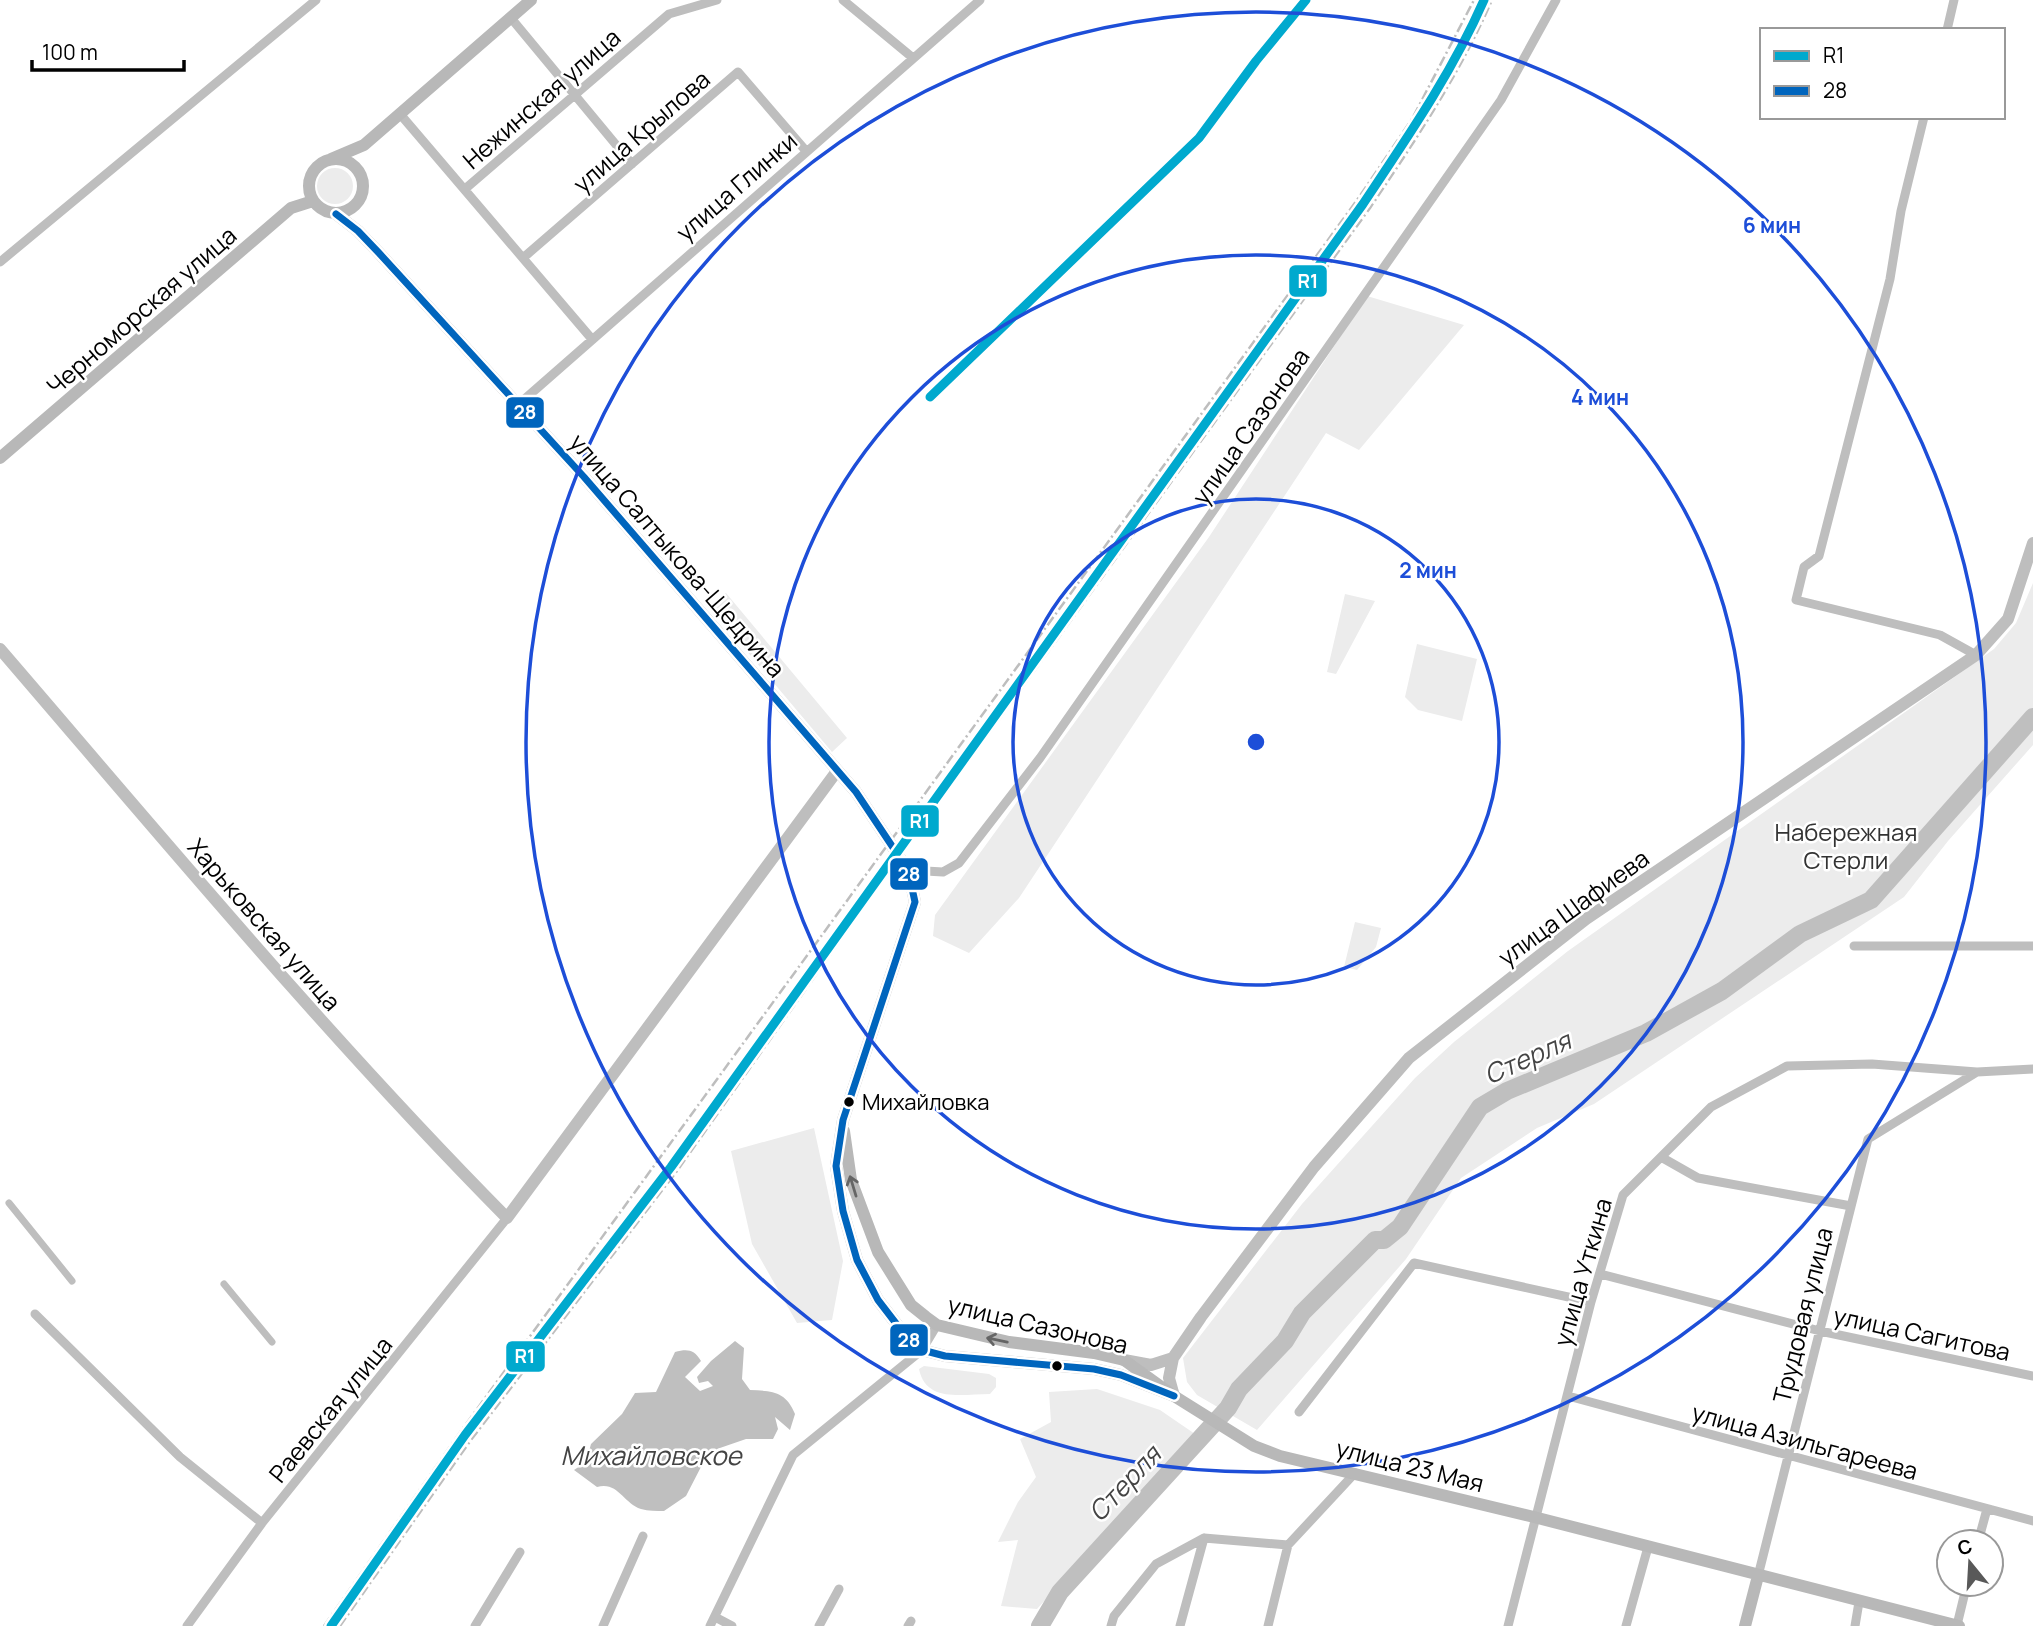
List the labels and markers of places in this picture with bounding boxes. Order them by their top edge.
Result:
centre of rings [1244,730,1268,754]
place label: Михайловка [862,1087,990,1117]
marker: Михайловка [842,1095,856,1109]
unlabelled marker [1050,1359,1064,1373]

